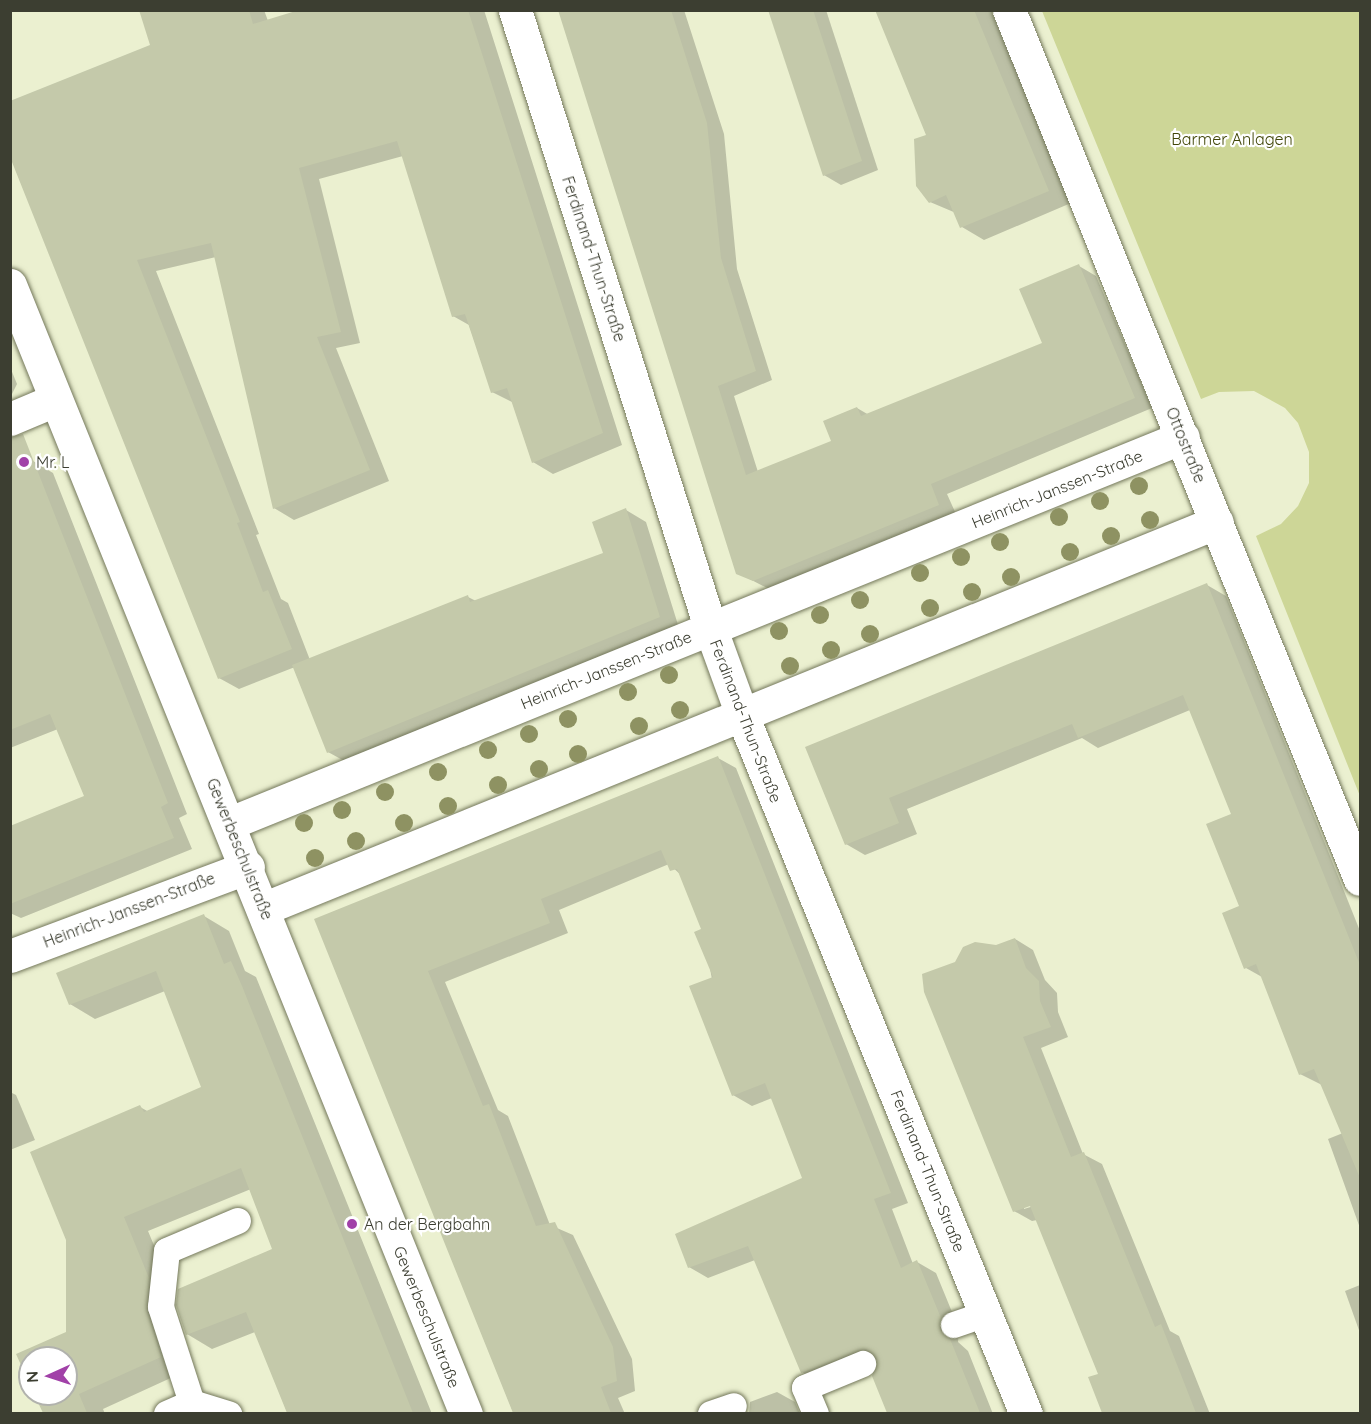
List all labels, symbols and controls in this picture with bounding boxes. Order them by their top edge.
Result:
park label: Barmer Anlagen [1171,129,1293,149]
street label: Ferdinand-Thun-Straße [558,174,630,344]
street label: Ottostraße [1162,404,1210,486]
street label: Heinrich-Janssen-Straße [969,446,1145,532]
place label: Mr. L [36,452,69,472]
marker: Mr. L [17,455,31,469]
street label: Heinrich-Janssen-Straße [518,627,694,713]
street label: Ferdinand-Thun-Straße [706,637,786,805]
street label: Gewerbeschulstraße [203,775,277,923]
street label: Heinrich-Janssen-Straße [40,868,218,952]
street label: Ferdinand-Thun-Straße [887,1087,969,1255]
place label: An der Bergbahn [364,1214,490,1234]
marker: An der Bergbahn [345,1217,359,1231]
street label: Gewerbeschulstraße [390,1243,464,1391]
north arrow [18,1346,78,1406]
text: N [22,1370,42,1383]

